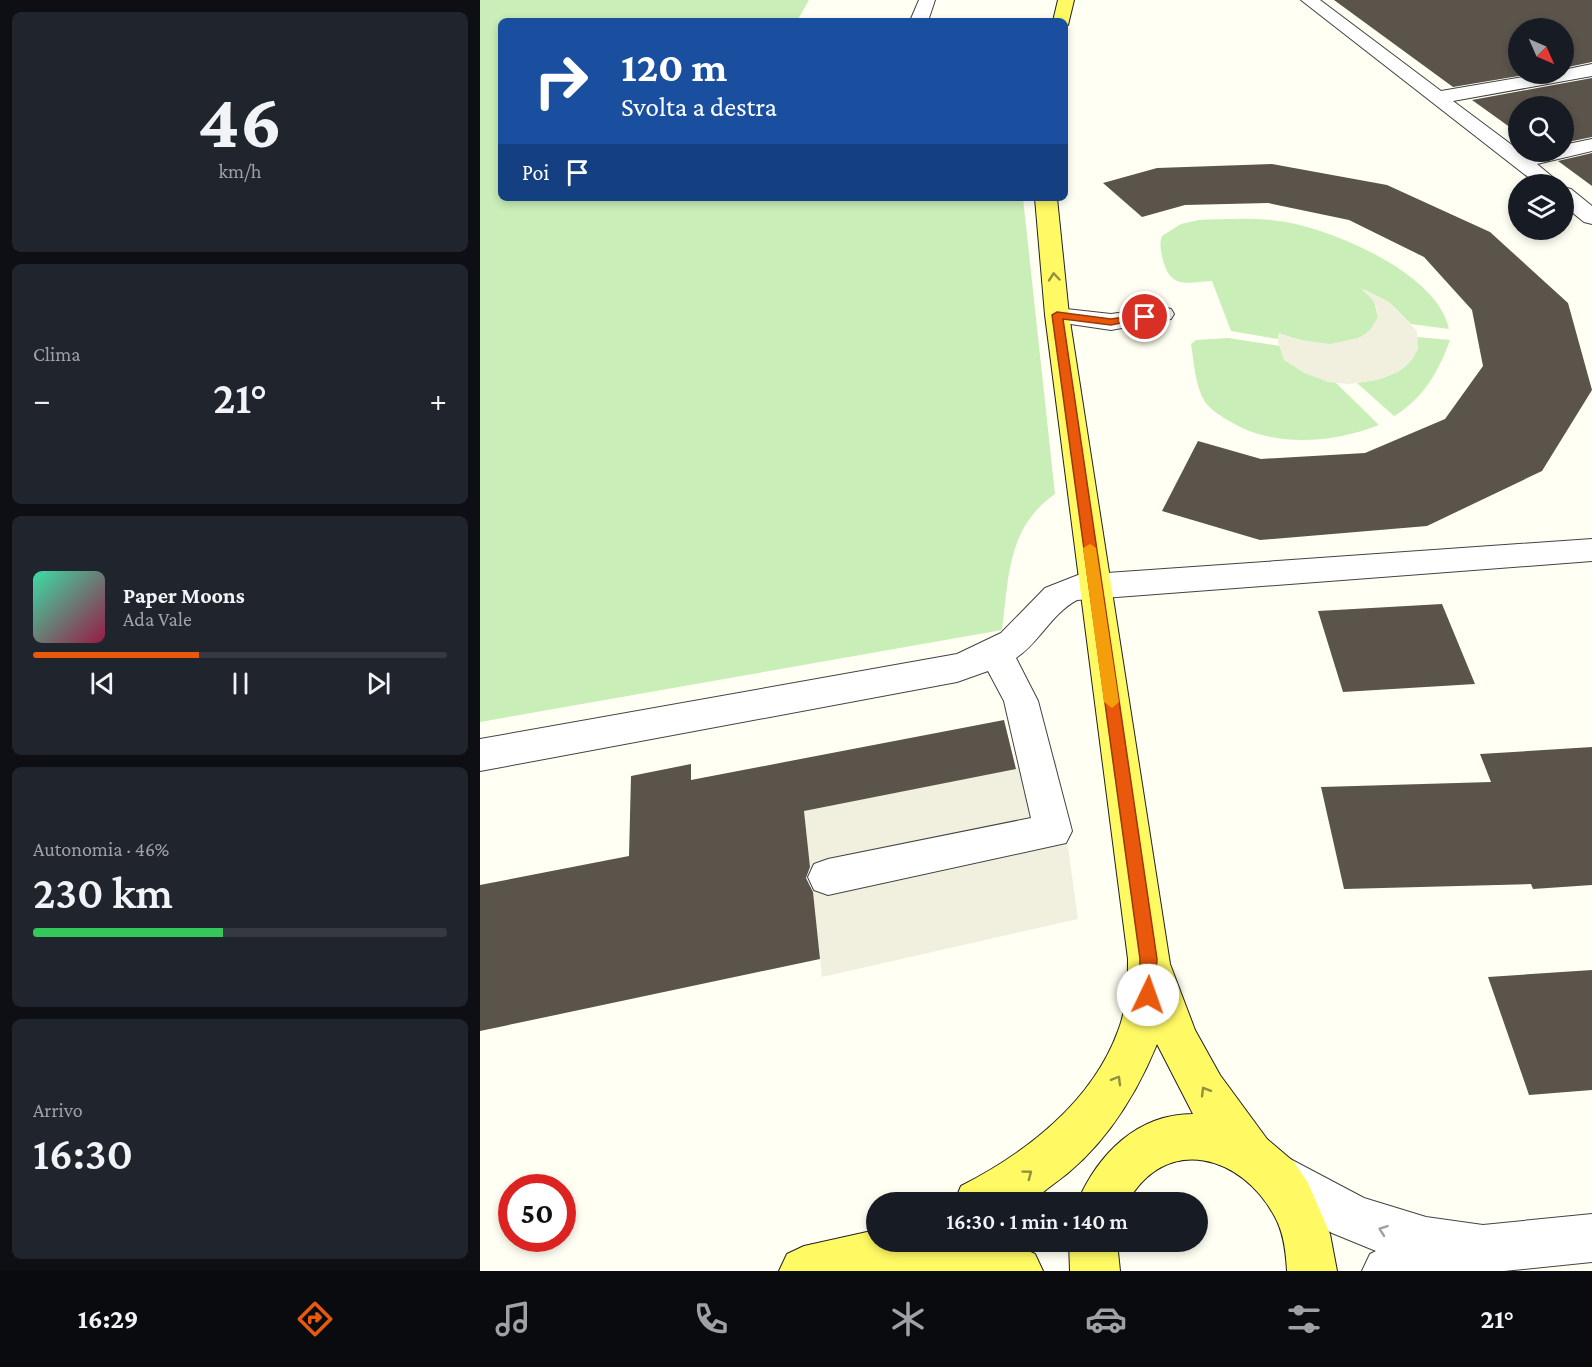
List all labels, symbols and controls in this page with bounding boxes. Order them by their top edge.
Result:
north arrow [1508,18,1574,84]
map controls [1508,18,1574,240]
icon: right [522,42,600,120]
text: 120 m [621,43,727,90]
text: 46 [198,77,282,164]
text: Svolta a destra [621,92,777,122]
button: search [1508,96,1574,162]
icon: arrive [561,156,594,189]
text: km/h [218,160,262,182]
text: Poi [522,160,549,185]
button: layers [1508,174,1574,240]
one-way arrow [1048,272,1061,281]
pin [1119,291,1170,342]
icon: arrive [1128,300,1161,333]
text: Clima [33,343,81,365]
text: 21° [213,373,267,423]
text: − [33,381,50,418]
text: + [430,381,447,418]
text: Paper Moons [123,583,245,608]
text: Ada Vale [123,608,192,630]
icon: previous [86,667,119,700]
icon: pause [224,667,257,700]
icon: next [362,667,395,700]
text: Autonomia · 46% [33,838,169,860]
text: 230 km [33,868,173,918]
position arrow [1116,963,1180,1027]
one-way arrow [1110,1076,1122,1086]
one-way arrow [1201,1087,1213,1097]
text: Arrivo [33,1099,83,1121]
text: 16:30 [33,1129,133,1179]
one-way arrow [1022,1170,1033,1181]
speed limit sign: 50 [498,1174,576,1252]
text: 16:30 · 1 min · 140 m [946,1209,1128,1234]
one-way arrow [1378,1225,1389,1238]
icon: directions [294,1298,336,1340]
icon: music [492,1298,534,1340]
icon: phone [690,1298,732,1340]
icon: climate [887,1298,929,1340]
icon: car [1085,1298,1127,1340]
icon: filters [1283,1298,1325,1340]
text: 16:29 [78,1304,139,1334]
text: 21° [1481,1304,1514,1334]

